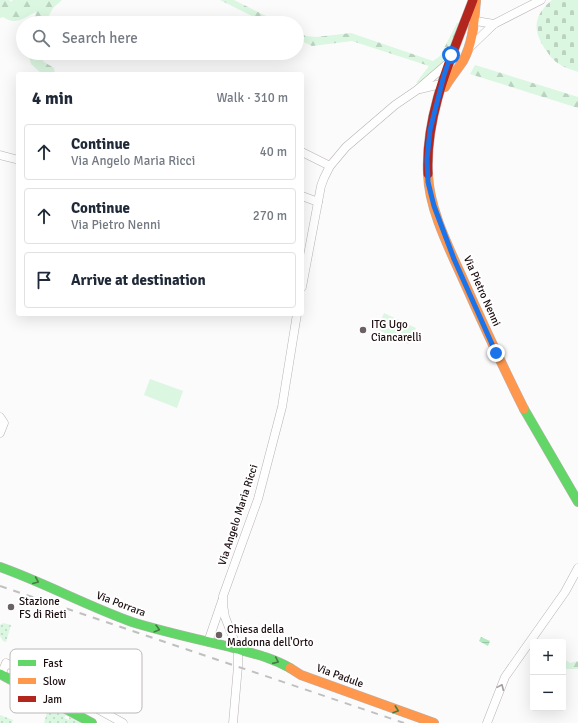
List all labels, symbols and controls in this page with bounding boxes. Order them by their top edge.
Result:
search box [16,16,304,60]
icon: search [30,27,52,49]
text: Search here [62,29,138,47]
route start [442,46,460,64]
text: 4 min [32,88,73,109]
text: Walk · 310 m [217,90,288,106]
text: Continue [71,135,130,153]
icon: ahead [33,141,55,163]
text: 40 m [260,144,287,160]
text: Via Angelo Maria Ricci [71,153,195,169]
text: Continue [71,199,130,217]
icon: ahead [33,205,55,227]
text: 270 m [253,208,287,224]
text: Via Pietro Nenni [71,217,161,233]
street label: Via Pietro Nenni [461,254,503,328]
icon: arrive [33,269,55,291]
text: Arrive at destination [71,271,206,289]
place label: ITG Ugo Ciancarelli [371,318,422,344]
marker: ITG Ugo Ciancarelli [358,325,368,335]
route end [487,344,505,362]
street label: Via Angelo Maria Ricci [216,463,260,567]
one-way arrow [32,576,40,584]
street label: Via Porrara [94,589,148,620]
place label: Stazione FS di Rieti [19,595,66,621]
marker: Stazione FS di Rieti [6,602,16,612]
place label: Chiesa della Madonna dell'Orto [227,623,314,649]
one-way arrow [153,624,160,633]
marker: Chiesa della Madonna dell'Orto [214,630,224,640]
map controls [530,639,566,711]
button: + [530,639,566,675]
legend [10,649,142,713]
one-way arrow [271,656,279,664]
text: Fast [43,657,63,670]
street label: Via Padule [315,661,365,691]
text: Slow [43,675,66,688]
button: − [530,675,566,711]
one-way arrow [496,683,504,691]
text: Jam [43,693,62,706]
one-way arrow [392,705,399,713]

